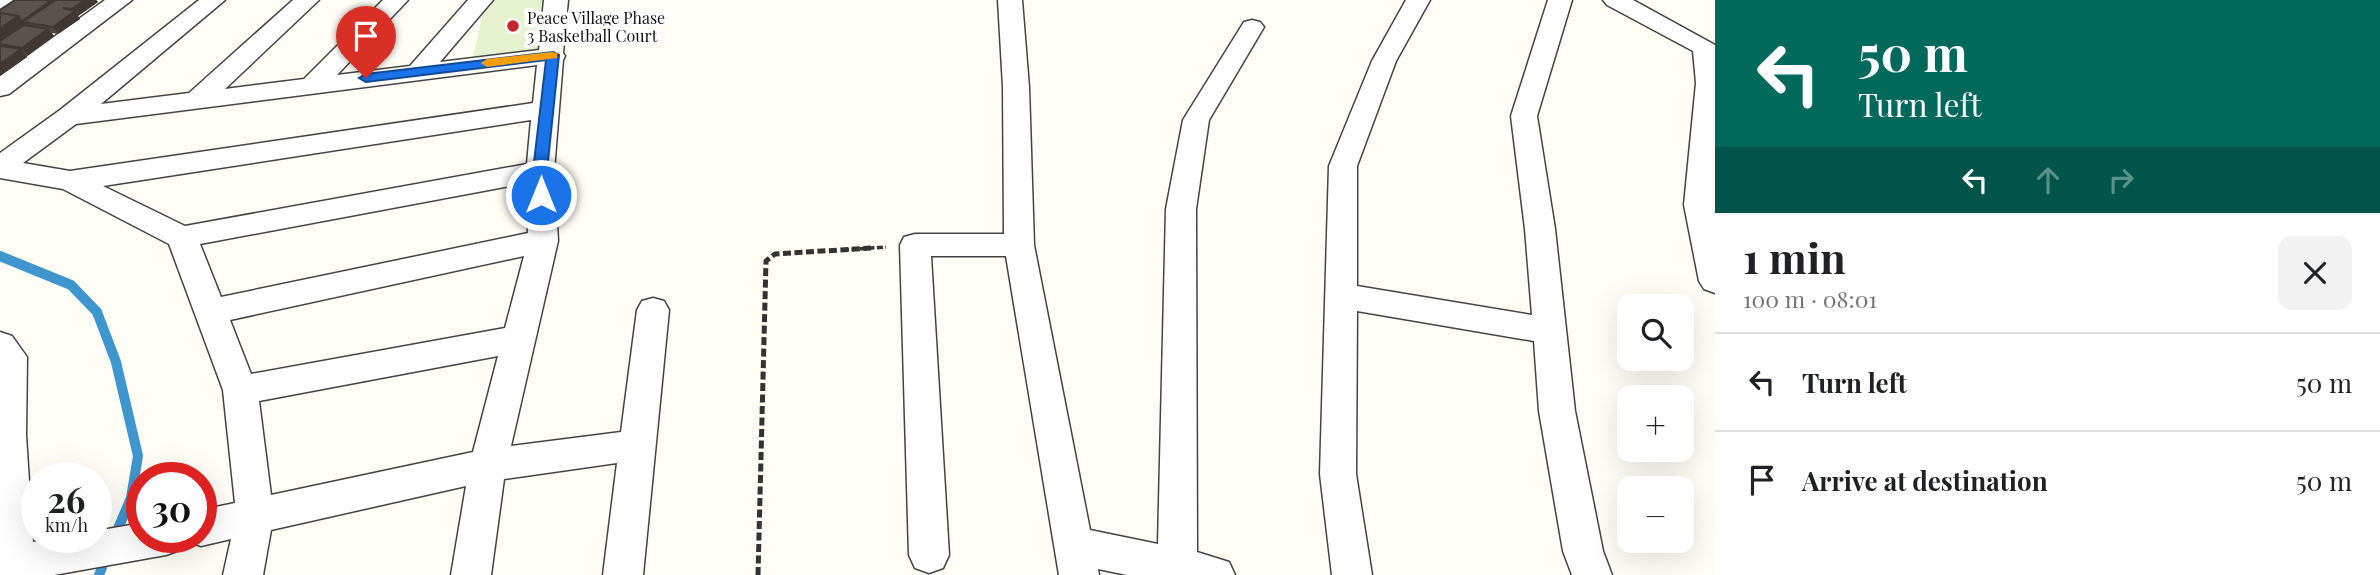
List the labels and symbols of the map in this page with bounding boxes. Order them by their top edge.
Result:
pin [336,6,396,78]
place label: Peace Village Phase 3 Basketball Court [527,7,665,46]
marker: Peace Village Phase 3 Basketball Court [505,18,521,34]
position arrow [504,158,578,232]
speed limit sign: 30 [126,462,217,553]

